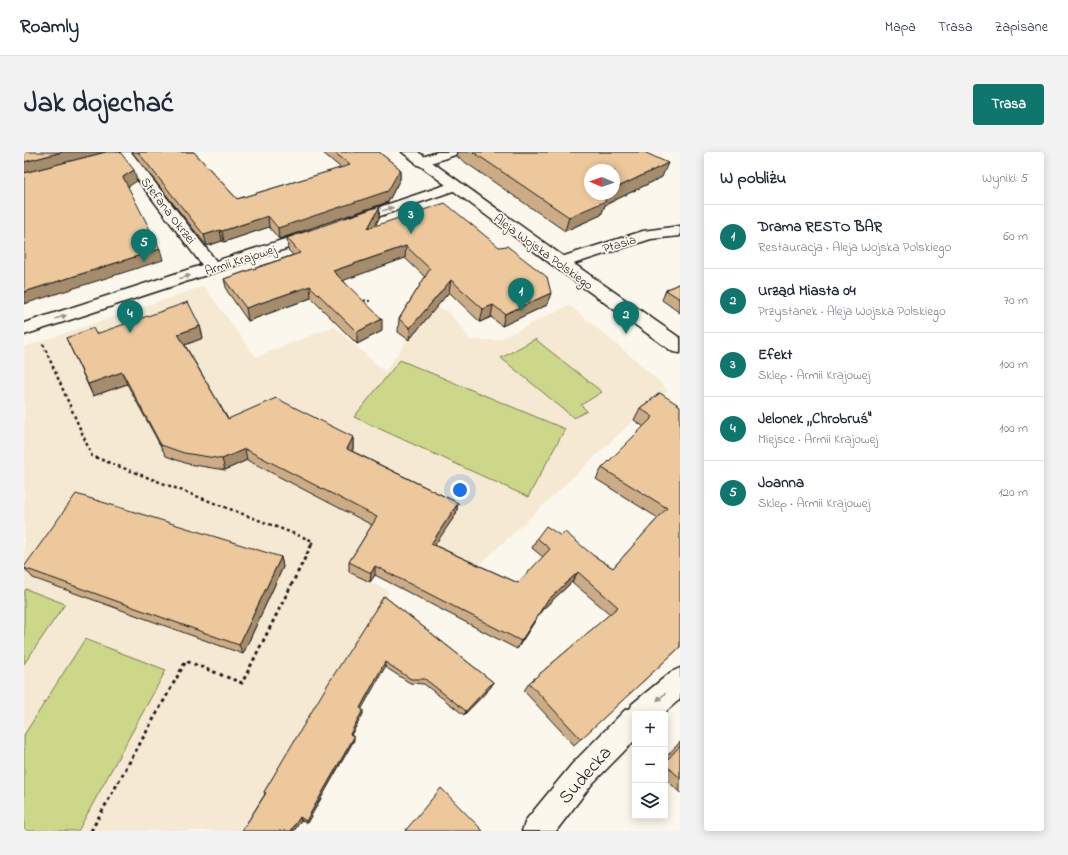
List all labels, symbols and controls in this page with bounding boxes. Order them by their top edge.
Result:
text: Roamly [20,14,79,41]
text: Mapa [885,17,916,38]
text: Trasa [938,17,972,38]
text: Zapisane [994,17,1048,38]
text: Jak dojechać [24,84,173,125]
button: Trasa [973,84,1044,125]
north arrow [584,164,620,200]
text: W pobliżu [720,166,786,191]
text: Wyniki: 5 [982,169,1028,188]
street label: Stefana Okrzei [136,173,200,248]
pin: 3 [398,201,424,234]
one-way arrow [382,206,394,212]
street label: Aleja Wojska Polskiego [489,210,597,296]
text: Drama RESTO BAR [758,216,882,238]
text: 1 [731,227,735,246]
text: 60 m [1003,227,1028,246]
pin: 5 [131,229,157,262]
street label: Ptasia [600,230,639,259]
text: Restauracja · Aleja Wojska Polskiego [758,238,951,257]
street label: Armii Krajowej [202,240,279,281]
one-way arrow [179,274,191,280]
pin: 1 [508,278,534,311]
text: Urząd Miasta 04 [758,280,856,302]
text: 2 [730,291,736,310]
text: 70 m [1004,291,1028,310]
pin: 4 [117,300,143,333]
pin: 2 [613,301,639,334]
text: Przystanek · Aleja Wojska Polskiego [758,302,946,321]
one-way arrow [55,314,67,320]
text: Efekt [758,344,792,366]
text: 3 [730,355,736,374]
text: 100 m [999,355,1028,374]
text: Sklep · Armii Krajowej [758,366,870,385]
text: Jelonek ,,Chrobruś" [758,408,872,430]
text: 4 [730,419,736,438]
text: 100 m [999,419,1028,438]
text: Miejsce · Armii Krajowej [758,430,878,449]
text: Joanna [758,472,804,494]
your location [450,480,470,500]
text: 5 [729,483,737,502]
text: 120 m [998,483,1028,502]
text: Sklep · Armii Krajowej [758,494,870,513]
one-way arrow [655,693,666,702]
map controls [632,711,668,819]
button: + [632,711,668,747]
street label: Sudecka [553,741,619,811]
button: − [632,747,668,783]
button: layers [632,783,668,819]

